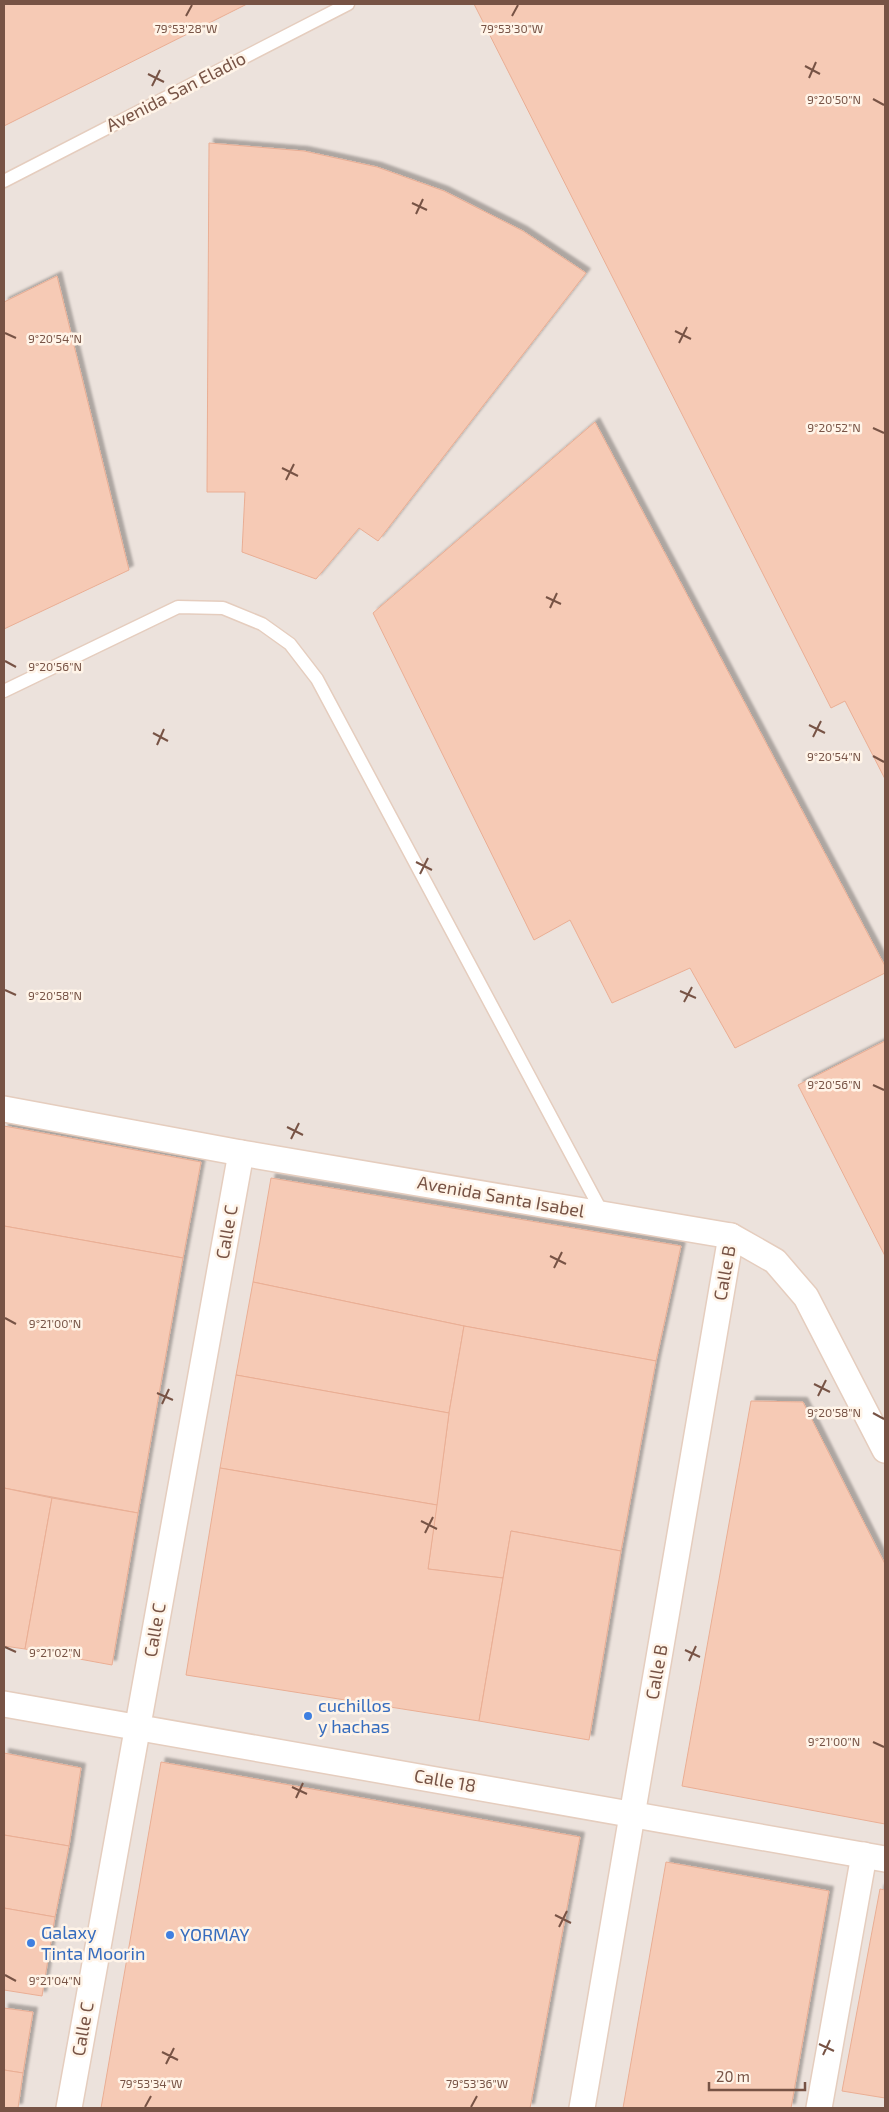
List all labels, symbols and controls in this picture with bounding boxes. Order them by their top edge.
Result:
text: 79°53'28"W [155,21,217,35]
text: 79°53'30"W [481,21,543,35]
street label: Avenida San Eladio [102,46,249,136]
text: 9°20'50"N [807,92,861,106]
text: 9°20'54"N [28,331,82,345]
text: 9°20'52"N [807,420,861,434]
text: 9°20'56"N [28,659,82,673]
text: 9°20'54"N [807,749,861,763]
text: 9°20'58"N [28,988,82,1002]
text: 9°20'56"N [807,1077,861,1091]
street label: Avenida Santa Isabel [416,1170,587,1222]
street label: Calle C [210,1203,242,1261]
street label: Calle B [708,1243,740,1302]
text: 9°21'00"N [29,1316,81,1330]
text: 9°20'58"N [807,1405,861,1419]
street label: Calle C [138,1601,170,1659]
street label: Calle B [640,1642,672,1701]
text: 9°21'02"N [29,1645,81,1659]
place label: cuchillos y hachas [318,1694,391,1737]
marker: cuchillos y hachas [302,1710,314,1722]
text: 9°21'00"N [808,1734,860,1748]
street label: Calle 18 [412,1764,478,1796]
place label: Galaxy Tinta Moorin [41,1921,146,1964]
place label: YORMAY [180,1923,250,1945]
marker: YORMAY [164,1929,176,1941]
marker: Galaxy Tinta Moorin [25,1937,37,1949]
text: 9°21'04"N [29,1973,81,1987]
street label: Calle C [66,2000,98,2058]
scale bar [709,2060,805,2092]
text: 20 m [716,2067,750,2085]
text: 79°53'34"W [120,2076,182,2090]
text: 79°53'36"W [446,2076,508,2090]

